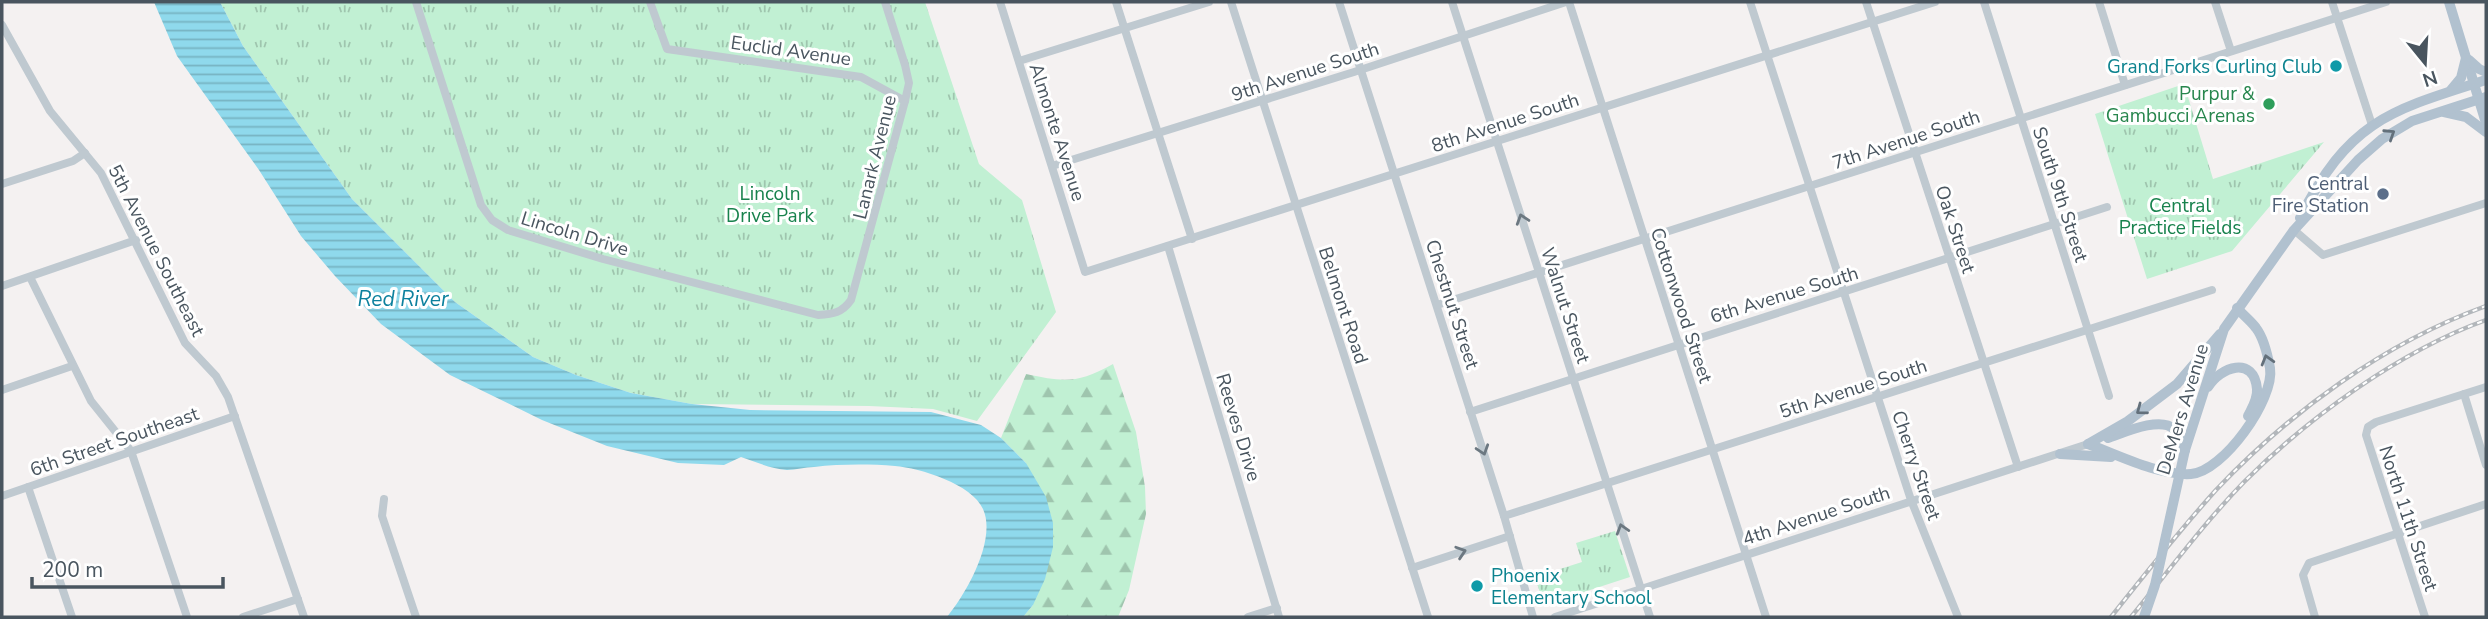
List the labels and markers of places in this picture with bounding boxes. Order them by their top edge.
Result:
place label: Grand Forks Curling Club [2107,54,2322,80]
marker: Grand Forks Curling Club [2328,58,2344,74]
place label: Purpur & Gambucci Arenas [2106,81,2255,129]
marker: Purpur & Gambucci Arenas [2261,96,2277,112]
place label: Central Fire Station [2272,171,2369,219]
marker: Central Fire Station [2375,186,2391,202]
place label: Phoenix Elementary School [1491,563,1652,611]
marker: Phoenix Elementary School [1469,578,1485,594]

